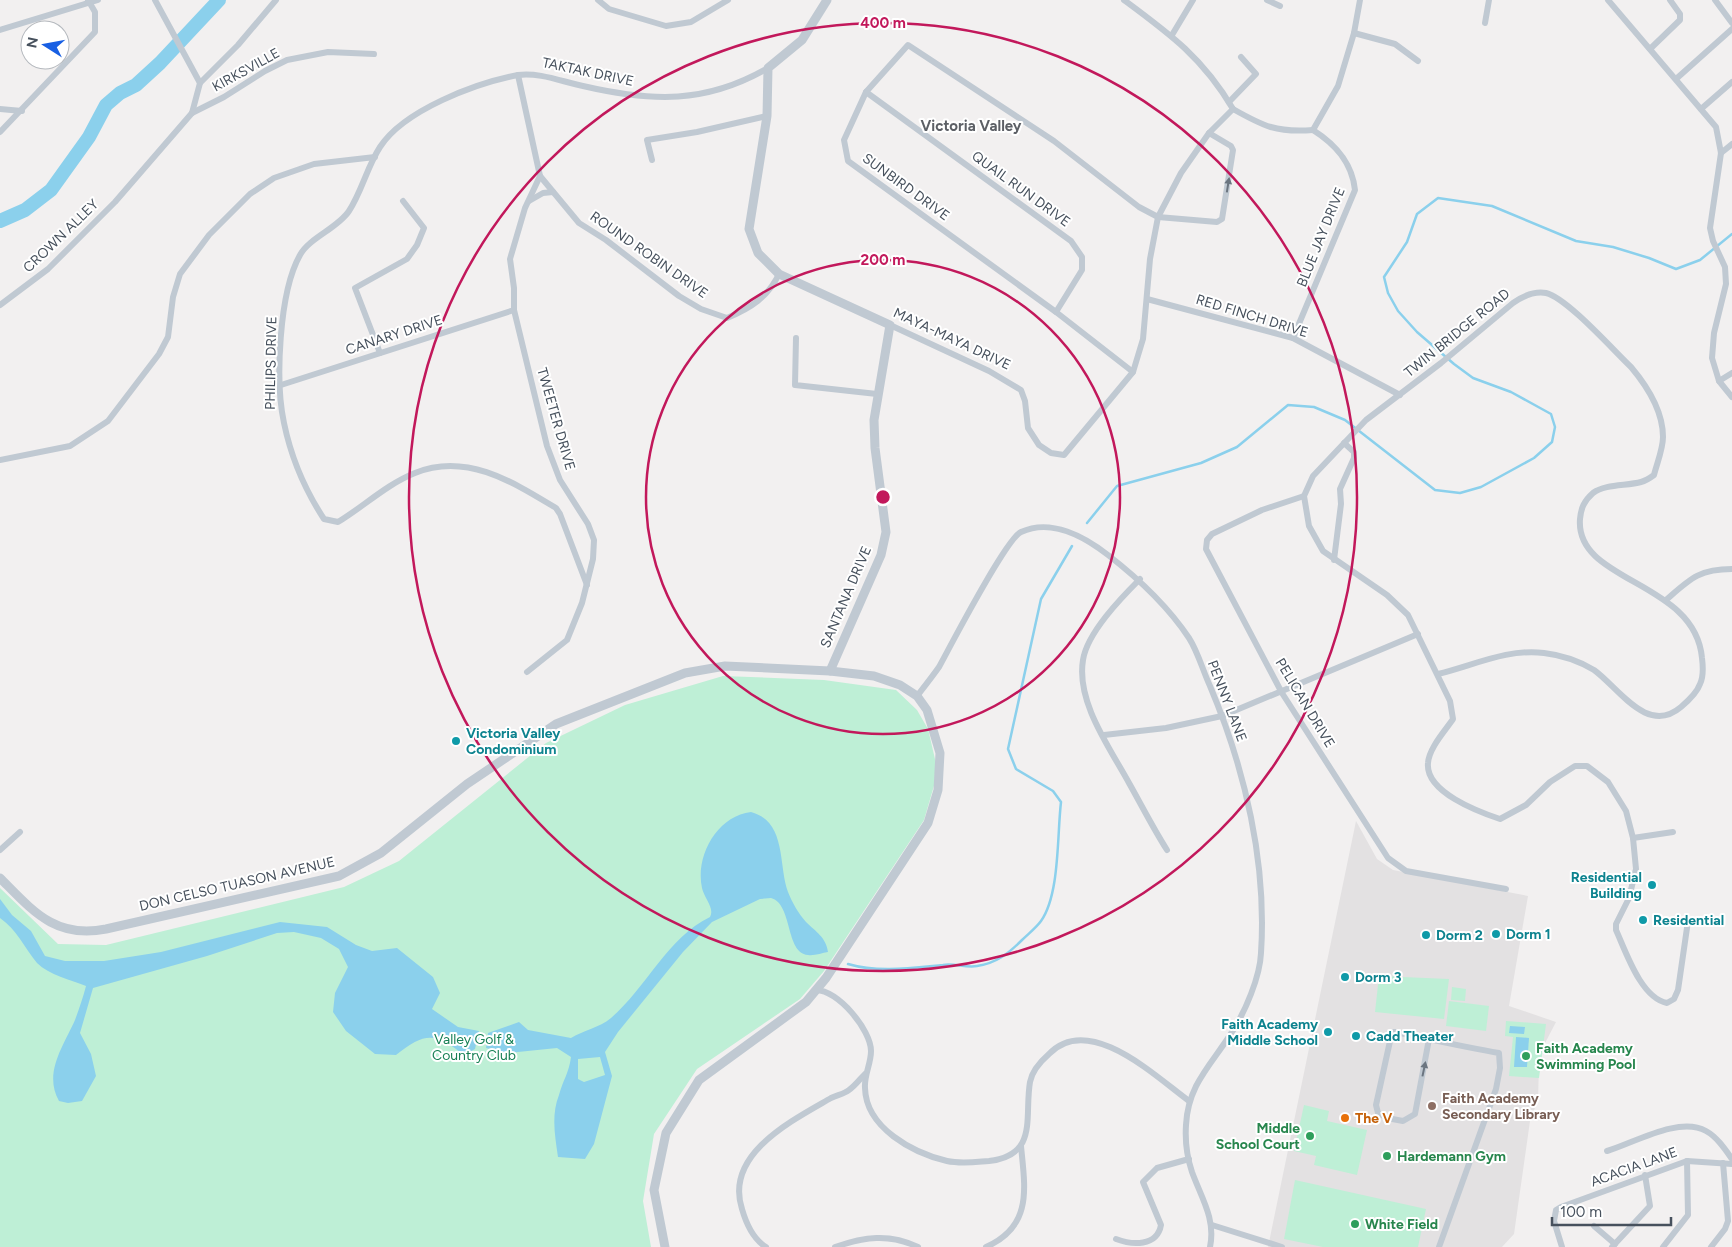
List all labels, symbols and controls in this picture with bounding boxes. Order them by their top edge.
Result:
text: 400 m [860,14,906,32]
north arrow [20,20,70,70]
text: N [23,36,42,50]
street label: KIRKSVILLE [209,44,283,96]
street label: TAKTAK DRIVE [541,54,635,90]
district label: Victoria Valley [921,117,1022,135]
street label: QUAIL RUN DRIVE [968,147,1074,231]
street label: SUNBIRD DRIVE [859,150,953,224]
one-way arrow [1224,177,1232,193]
street label: BLUE JAY DRIVE [1293,185,1349,289]
street label: CROWN ALLEY [20,195,103,276]
street label: ROUND ROBIN DRIVE [587,208,711,302]
text: 200 m [861,251,905,269]
street label: TWIN BRIDGE ROAD [1401,285,1513,381]
street label: RED FINCH DRIVE [1194,291,1310,341]
street label: MAYA-MAYA DRIVE [891,304,1013,374]
street label: CANARY DRIVE [343,311,445,359]
street label: PHILIPS DRIVE [262,316,280,410]
street label: TWEETER DRIVE [533,366,579,472]
centre of rings [874,488,892,506]
street label: SANTANA DRIVE [817,543,875,651]
street label: PELICAN DRIVE [1272,655,1338,751]
street label: PENNY LANE [1204,658,1250,744]
place label: Victoria Valley Condominium [466,725,561,758]
marker: Victoria Valley Condominium [450,735,462,747]
street label: DON CELSO TUASON AVENUE [138,853,336,915]
place label: Residential Building [1571,869,1642,902]
marker: Residential Building [1646,879,1658,891]
place label: Residential [1653,912,1724,929]
marker: Residential [1637,914,1649,926]
place label: Dorm 1 [1506,926,1551,943]
place label: Dorm 2 [1436,927,1483,944]
marker: Dorm 1 [1490,928,1502,940]
marker: Dorm 2 [1420,929,1432,941]
place label: Dorm 3 [1355,969,1402,986]
marker: Dorm 3 [1339,971,1351,983]
place label: Faith Academy Middle School [1221,1016,1319,1049]
marker: Faith Academy Middle School [1322,1026,1334,1038]
place label: Cadd Theater [1366,1028,1454,1045]
marker: Cadd Theater [1350,1030,1362,1042]
park label: Valley Golf & Country Club [432,1031,516,1064]
place label: Faith Academy Swimming Pool [1536,1040,1636,1073]
marker: Faith Academy Swimming Pool [1520,1050,1532,1062]
one-way arrow [1420,1062,1428,1077]
place label: Faith Academy Secondary Library [1442,1090,1561,1123]
marker: Faith Academy Secondary Library [1426,1100,1438,1112]
place label: The V [1355,1110,1392,1127]
marker: The V [1339,1112,1351,1124]
place label: Middle School Court [1216,1120,1300,1153]
marker: Middle School Court [1304,1130,1316,1142]
street label: ACACIA LANE [1588,1143,1680,1191]
place label: Hardemann Gym [1397,1148,1506,1165]
marker: Hardemann Gym [1381,1150,1393,1162]
scale bar [1552,1194,1671,1226]
text: 100 m [1560,1203,1602,1221]
place label: White Field [1365,1216,1438,1233]
marker: White Field [1349,1218,1361,1230]

